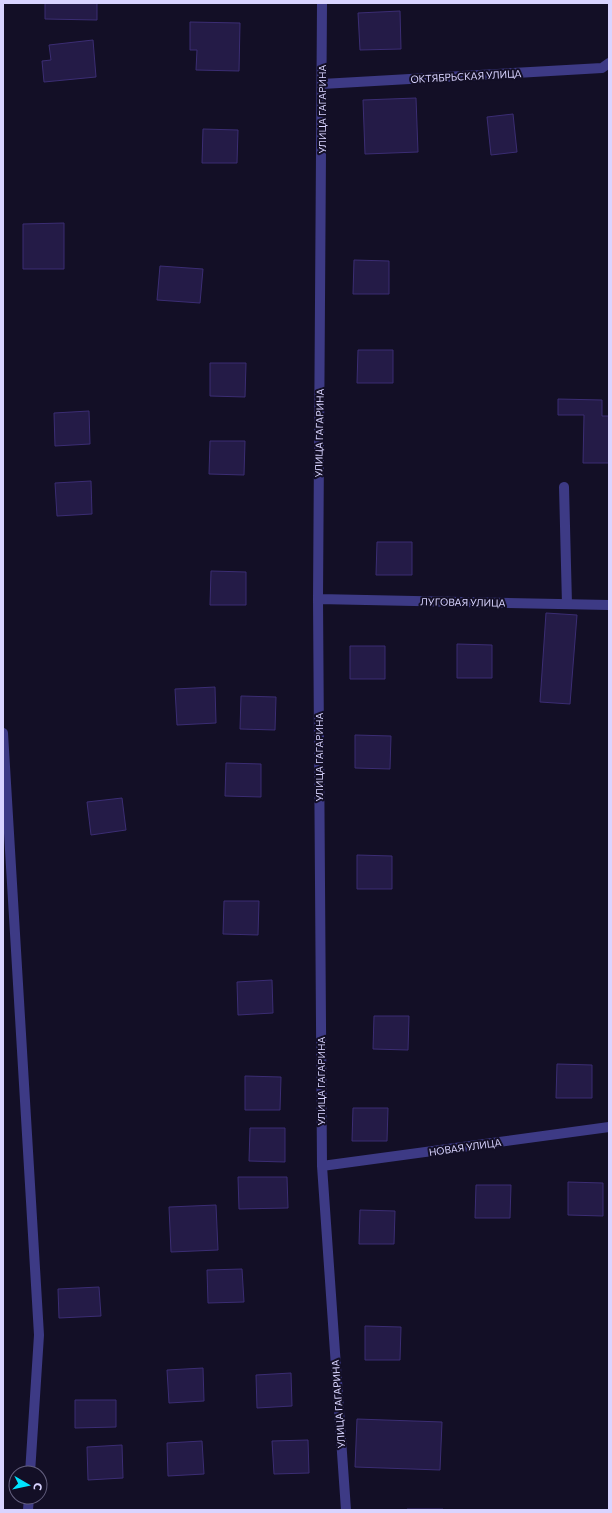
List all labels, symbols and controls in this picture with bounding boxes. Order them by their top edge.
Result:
street label: УЛИЦА ГАГАРИНА [316,64,328,153]
street label: ОКТЯБРЬСКАЯ УЛИЦА [410,67,522,85]
street label: УЛИЦА ГАГАРИНА [312,388,326,478]
street label: ЛУГОВАЯ УЛИЦА [420,595,506,609]
street label: УЛИЦА ГАГАРИНА [313,712,325,801]
street label: УЛИЦА ГАГАРИНА [315,1036,327,1125]
street label: НОВАЯ УЛИЦА [428,1136,502,1158]
street label: УЛИЦА ГАГАРИНА [329,1359,347,1449]
north arrow [8,1465,48,1505]
text: С [31,1482,45,1492]

